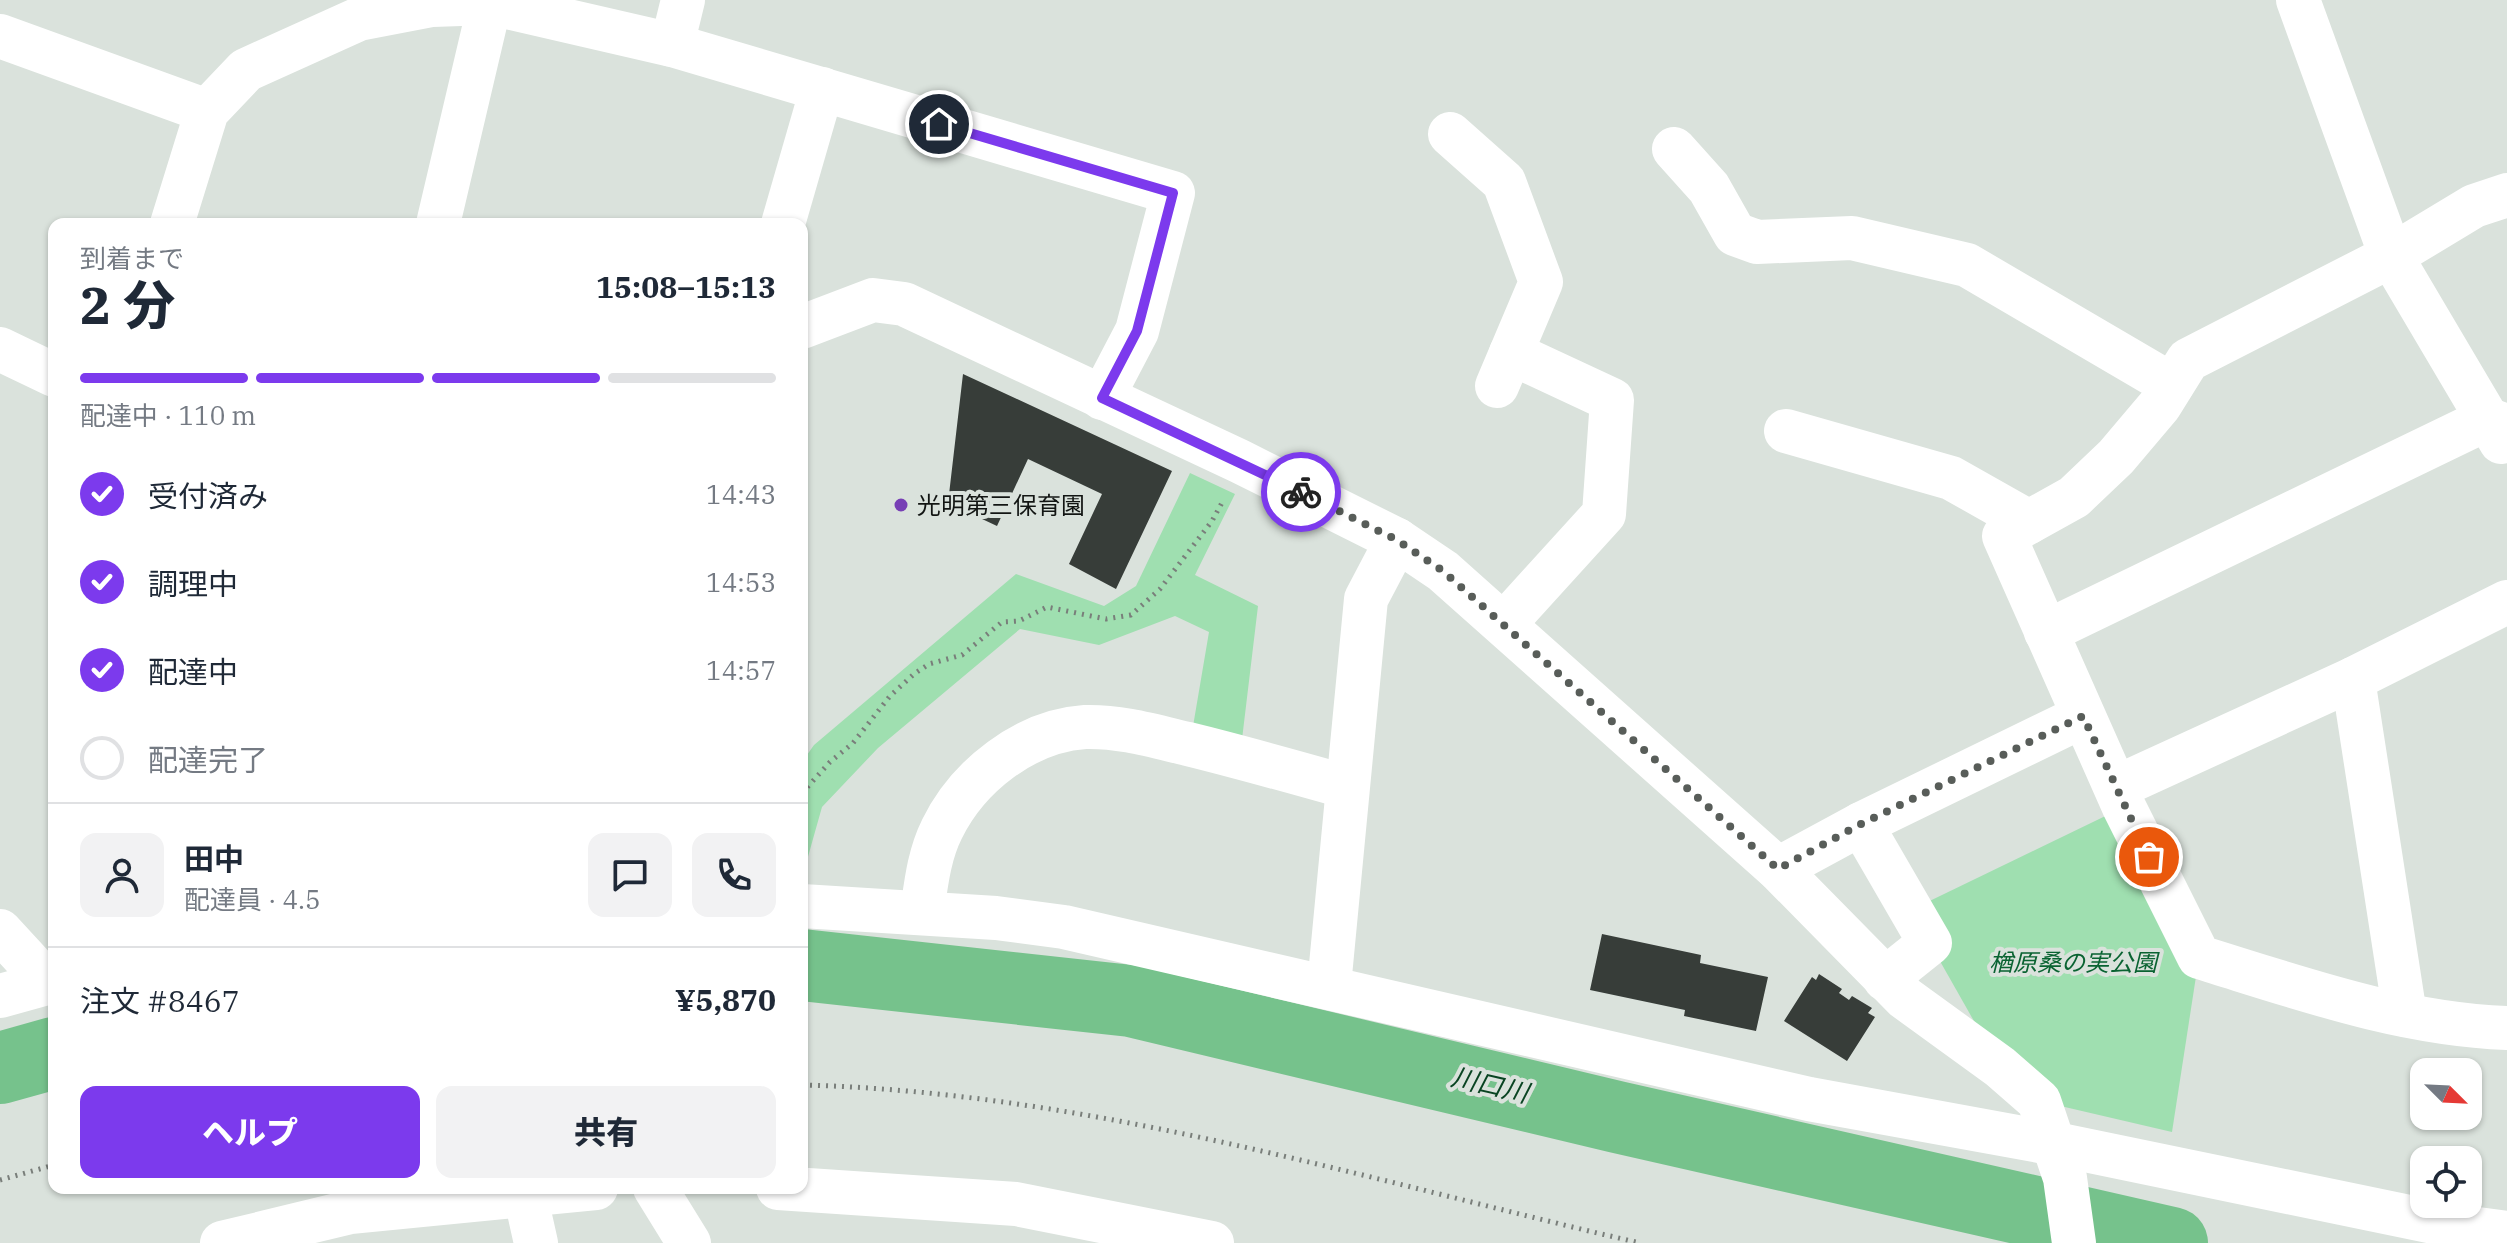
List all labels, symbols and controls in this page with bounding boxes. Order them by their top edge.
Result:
pin [905,90,973,158]
icon: home [917,102,961,146]
text: 到着まで [80,241,184,275]
text: 15:08–15:13 [596,267,776,306]
text: 2 分 [80,271,175,338]
text: 配達中 · 110 m [80,398,256,432]
courier [1261,452,1341,532]
icon: bike [1279,470,1323,514]
icon: check [80,472,124,516]
text: 受付済み [148,476,268,515]
text: 14:43 [706,477,776,511]
place label: 光明第三保育園 [917,489,1085,521]
marker: 光明第三保育園 [892,496,910,514]
icon: check [80,560,124,604]
text: 調理中 [148,564,238,603]
text: 14:53 [706,565,776,599]
icon: check [80,648,124,692]
text: 配達中 [148,652,238,691]
text: 14:57 [706,653,776,687]
text: 配達完了 [148,740,268,779]
pin [2115,823,2183,891]
button: person [80,833,164,917]
button: chat [588,833,672,917]
button: phone [692,833,776,917]
icon: bag [2127,835,2171,879]
text: 田中 [184,839,244,878]
text: 配達員 · 4.5 [184,882,321,916]
park label: 楢原桑の実公園 [1989,946,2160,978]
text: ¥5,870 [675,980,776,1019]
text: 注文 #8467 [80,981,240,1020]
north arrow [2410,1058,2482,1130]
map controls [2410,1058,2482,1218]
water label: 川口川 [1448,1059,1535,1110]
button: ヘルプ [80,1086,420,1178]
button: 共有 [436,1086,776,1178]
button: locate [2410,1146,2482,1218]

